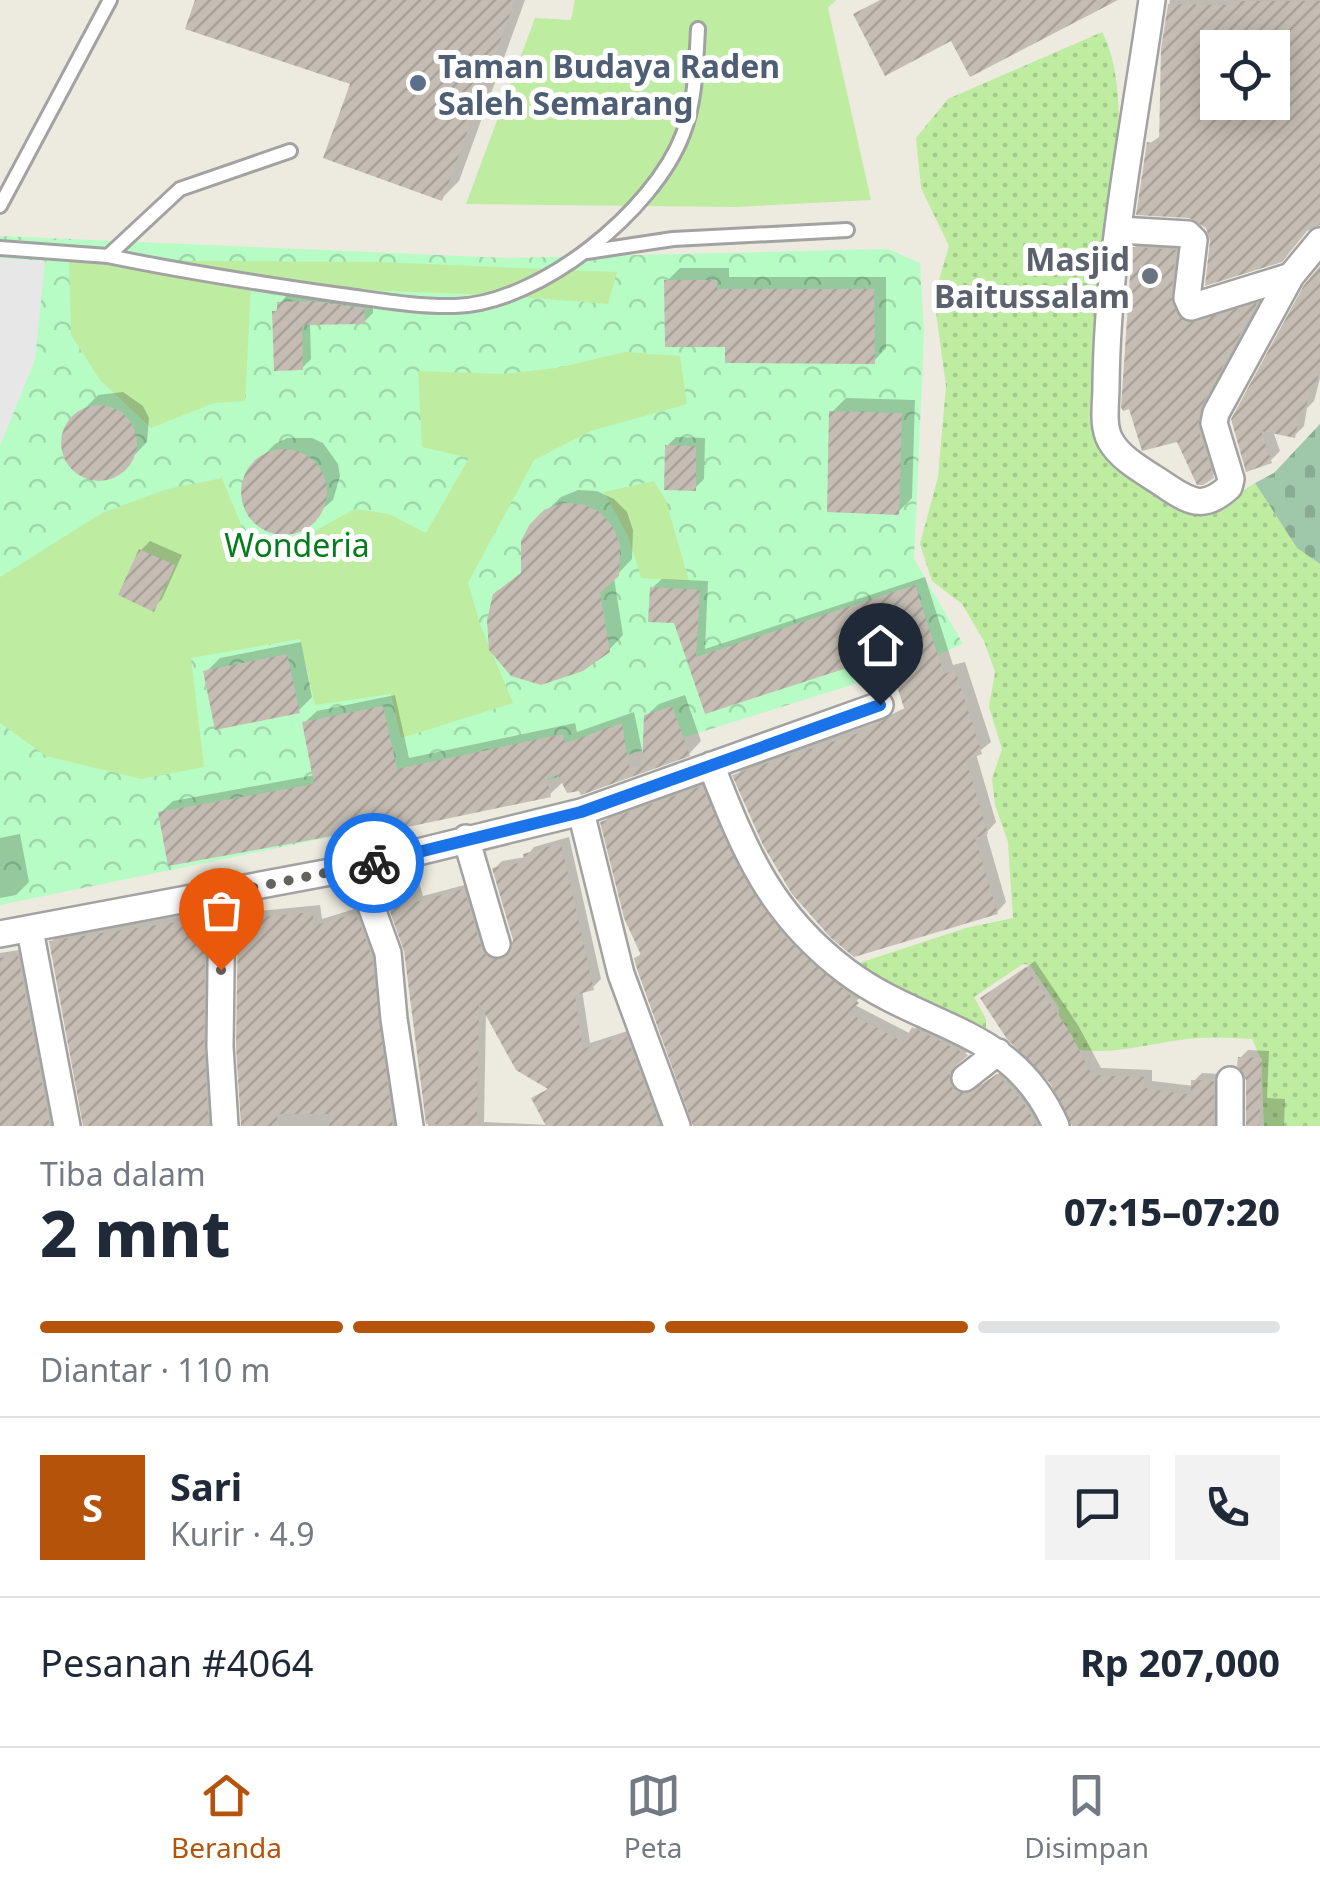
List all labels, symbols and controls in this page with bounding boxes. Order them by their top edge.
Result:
map controls [1200,30,1290,120]
button: locate [1200,30,1290,120]
place label: Taman Budaya Raden Saleh Semarang [438,44,780,124]
marker: Taman Budaya Raden Saleh Semarang [407,72,429,94]
place label: Masjid Baitussalam [934,237,1130,317]
marker: Masjid Baitussalam [1139,265,1161,287]
park label: Wonderia [224,523,370,566]
pin [838,603,923,706]
icon: home [853,618,908,673]
courier [324,813,424,913]
icon: bike [347,836,402,891]
pin [179,868,264,971]
icon: bag [194,883,249,938]
text: Tiba dalam [40,1152,206,1195]
text: 07:15–07:20 [1064,1185,1280,1237]
text: 2 mnt [40,1188,230,1276]
text: Diantar · 110 m [40,1348,270,1391]
button: chat [1045,1455,1150,1560]
button: phone [1175,1455,1280,1560]
text: Sari [170,1460,242,1512]
text: S [82,1481,103,1533]
text: Kurir · 4.9 [170,1512,315,1555]
text: Pesanan #4064 [40,1636,314,1688]
text: Rp 207,000 [1080,1636,1280,1688]
tab: Beranda [171,1768,282,1866]
tab: Peta [624,1768,682,1866]
tab: Disimpan [1024,1768,1149,1866]

